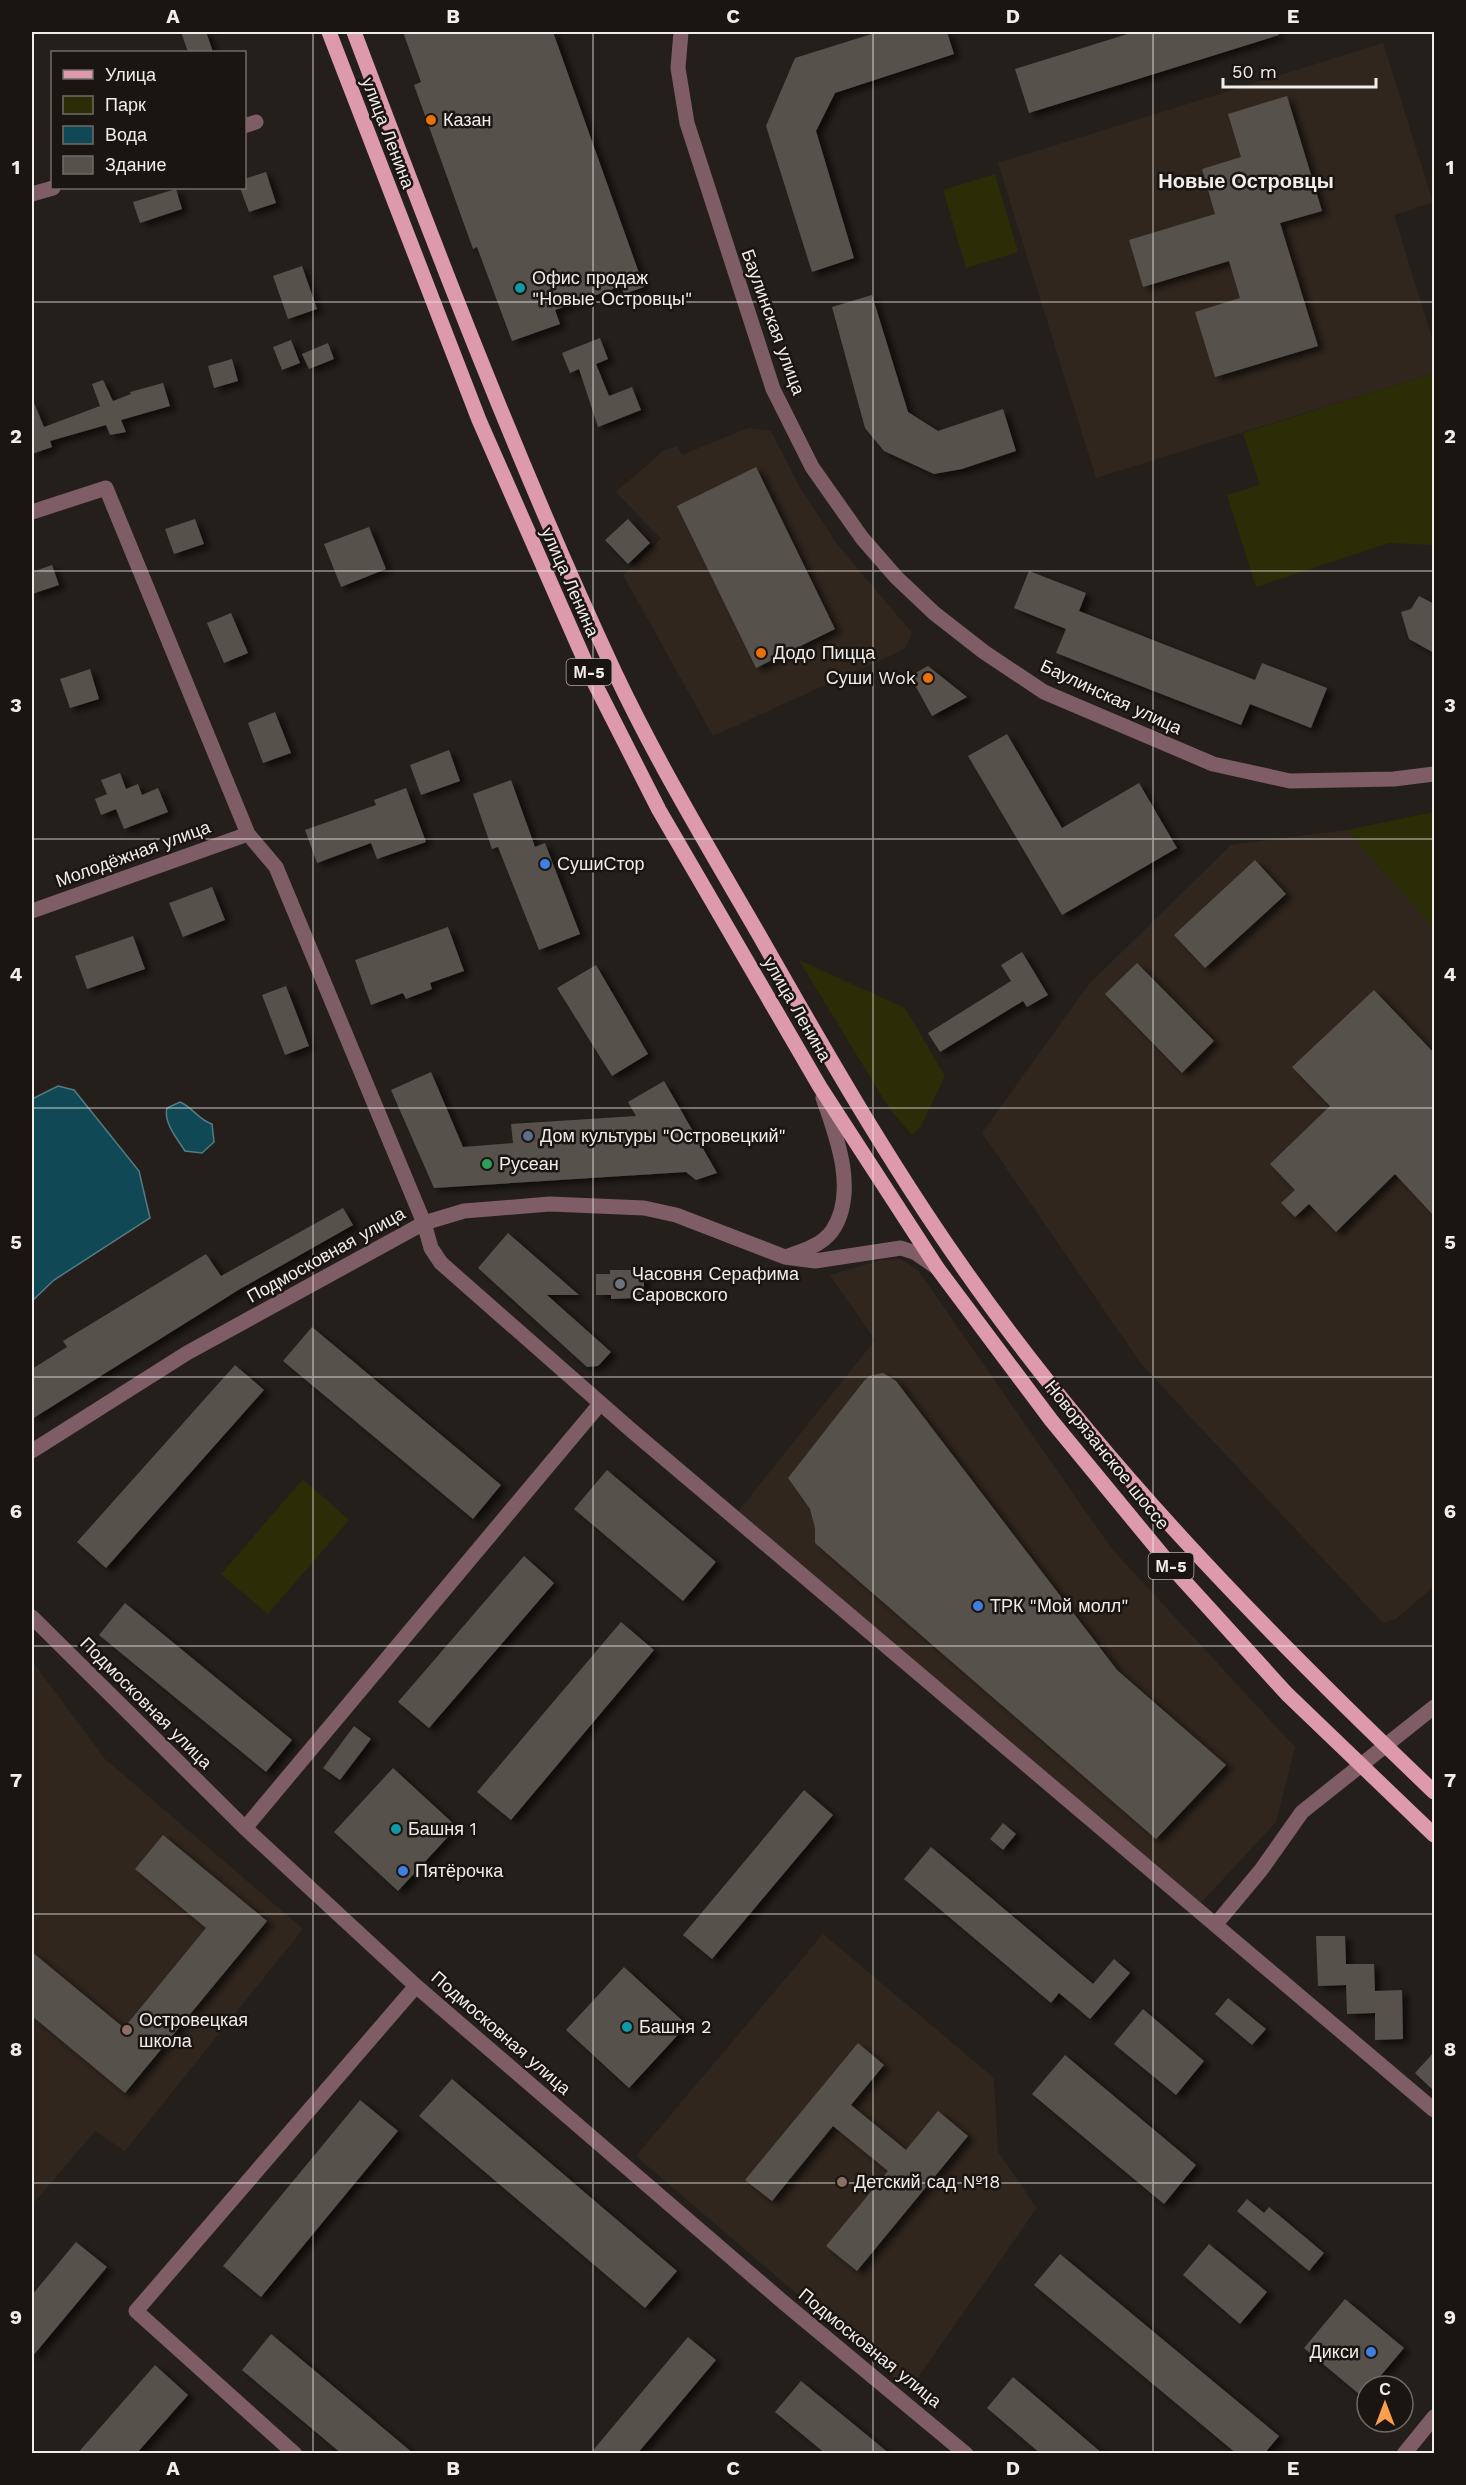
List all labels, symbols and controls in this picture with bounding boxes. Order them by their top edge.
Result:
text: A [166,4,180,28]
text: B [446,4,460,28]
text: C [726,4,740,28]
text: D [1006,4,1020,28]
text: E [1287,4,1299,28]
legend [51,51,246,189]
scale bar [1223,51,1376,89]
text: 50 m [1232,61,1277,82]
text: Улица [105,64,157,85]
street label: улица Ленина [358,74,420,192]
text: Парк [105,94,146,115]
place label: Казан [443,109,492,130]
marker: Казан [424,113,438,127]
text: Вода [105,124,148,145]
text: Здание [105,154,166,175]
text: 1 [12,155,20,179]
text: 1 [1446,155,1454,179]
district label: Новые Островцы [1158,169,1334,193]
street label: Баулинская улица [737,246,810,398]
place label: Офис продаж "Новые Островцы" [532,267,692,309]
marker: Офис продаж "Новые Островцы" [513,281,527,295]
text: 2 [10,424,22,448]
text: 2 [1444,424,1456,448]
street label: улица Ленина [537,524,604,641]
place label: Додо Пицца [773,642,876,663]
marker: Додо Пицца [754,646,768,660]
street label: Баулинская улица [1037,655,1186,739]
road number: М-5 [566,659,612,685]
place label: Суши Wok [826,667,916,688]
marker: Суши Wok [921,671,935,685]
text: 3 [10,693,22,717]
text: 3 [1444,693,1456,717]
street label: Молодёжная улица [53,815,214,891]
place label: СушиСтор [557,853,645,874]
marker: СушиСтор [538,857,552,871]
street label: улица Ленина [759,953,836,1066]
text: 4 [10,962,23,986]
text: 4 [1444,962,1457,986]
place label: Дом культуры "Островецкий" [540,1125,786,1146]
marker: Дом культуры "Островецкий" [521,1129,535,1143]
place label: Русеан [499,1153,559,1174]
marker: Русеан [480,1157,494,1171]
street label: Подмосковная улица [243,1202,409,1307]
text: 5 [10,1230,22,1254]
text: 5 [1444,1230,1456,1254]
place label: Часовня Серафима Саровского [632,1263,800,1305]
marker: Часовня Серафима Саровского [613,1277,627,1291]
street label: Новорязанское шоссе [1041,1376,1174,1534]
text: 6 [10,1499,22,1523]
text: 6 [1444,1499,1456,1523]
road number: М-5 [1148,1553,1194,1579]
place label: ТРК "Мой молл" [990,1595,1129,1616]
marker: ТРК "Мой молл" [971,1599,985,1613]
street label: Подмосковная улица [76,1632,217,1773]
text: 7 [10,1768,22,1792]
text: 7 [1444,1768,1456,1792]
place label: Башня 1 [408,1818,477,1839]
marker: Башня 1 [389,1822,403,1836]
place label: Пятёрочка [415,1860,504,1881]
marker: Пятёрочка [396,1864,410,1878]
street label: Подмосковная улица [427,1966,576,2099]
place label: Островецкая школа [139,2009,248,2051]
place label: Башня 2 [639,2016,712,2037]
marker: Башня 2 [620,2020,634,2034]
marker: Островецкая школа [120,2023,134,2037]
text: 8 [10,2037,22,2061]
text: 8 [1444,2037,1456,2061]
place label: Детский сад №18 [854,2171,1000,2192]
marker: Детский сад №18 [835,2175,849,2189]
street label: Подмосковная улица [795,2284,947,2412]
text: 9 [10,2305,22,2329]
text: 9 [1444,2305,1456,2329]
place label: Дикси [1310,2341,1359,2362]
marker: Дикси [1364,2345,1378,2359]
north arrow [1355,2374,1415,2434]
text: С [1379,2380,1391,2399]
text: A [166,2456,180,2480]
text: B [446,2456,460,2480]
text: C [726,2456,740,2480]
text: D [1006,2456,1020,2480]
text: E [1287,2456,1299,2480]

